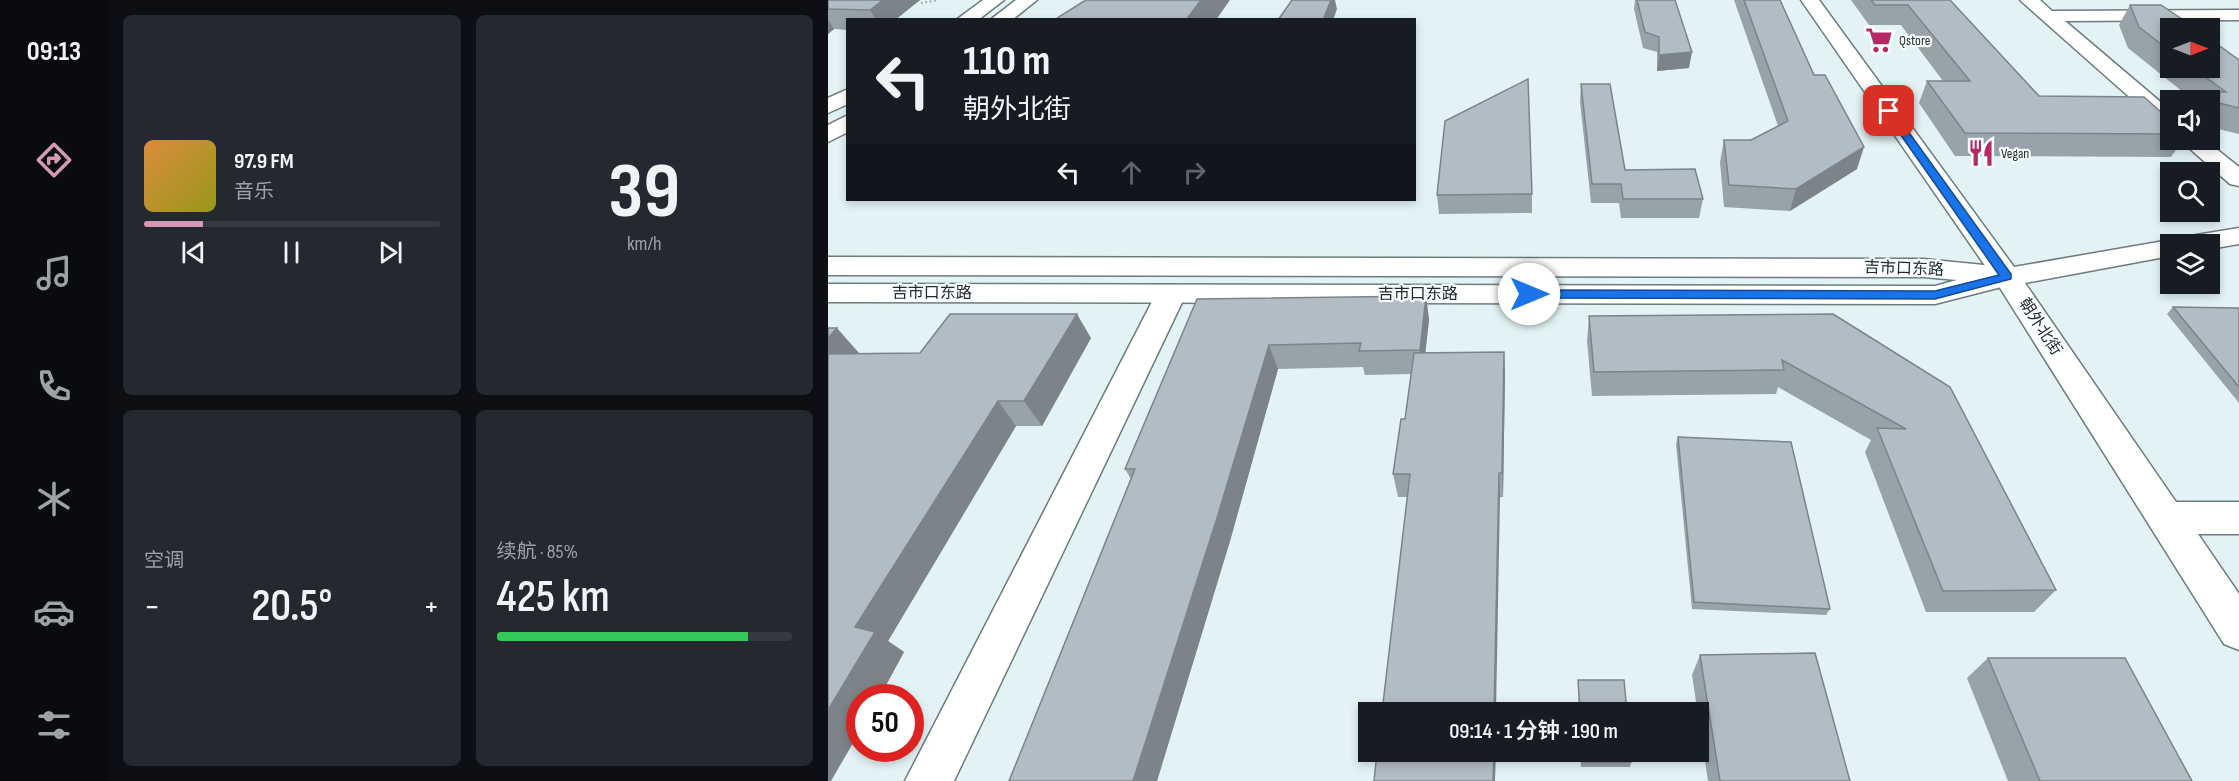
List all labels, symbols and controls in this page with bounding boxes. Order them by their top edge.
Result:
north arrow [2160,18,2220,78]
map controls [2160,18,2220,294]
supermarket icon: Qstore [1864,25,1894,55]
place label: Qstore [1899,32,1930,49]
text: 09:13 [27,36,81,68]
text: 110 m [963,36,1050,87]
icon: left [864,42,942,120]
pin [1863,85,1914,136]
button: sound [2160,90,2220,150]
text: 朝外北街 [963,94,1071,126]
icon: arrive [1872,94,1905,127]
restaurant icon: Vegan [1966,138,1996,168]
icon: directions [33,139,75,181]
place label: Vegan [2001,145,2029,162]
text: 39 [608,146,680,239]
text: 97.9 FM [234,148,294,175]
icon: left [1052,156,1085,189]
icon: ahead [1115,156,1148,189]
icon: right [1178,156,1211,189]
button: search [2160,162,2220,222]
text: 音乐 [234,180,274,204]
text: km/h [627,232,662,256]
button: layers [2160,234,2220,294]
icon: previous [177,236,210,269]
icon: pause [275,236,308,269]
icon: next [374,236,407,269]
icon: music [33,252,75,294]
street label: 吉市口东路 [1864,258,1944,280]
position arrow [1497,262,1561,326]
street label: 吉市口东路 [892,284,972,303]
street label: 吉市口东路 [1378,285,1458,304]
street label: 朝外北街 [2015,295,2065,359]
icon: phone [33,365,75,407]
icon: climate [33,478,75,520]
text: 续航 · 85% [497,540,578,564]
text: 空调 [144,549,184,573]
text: 425 km [497,570,610,625]
text: 20.5° [251,579,332,634]
text: − [144,587,160,627]
text: + [423,587,439,627]
icon: car [33,591,75,633]
speed limit sign: 50 [846,684,924,762]
icon: filters [33,704,75,746]
text: 09:14 · 1 分钟 · 190 m [1449,718,1618,745]

